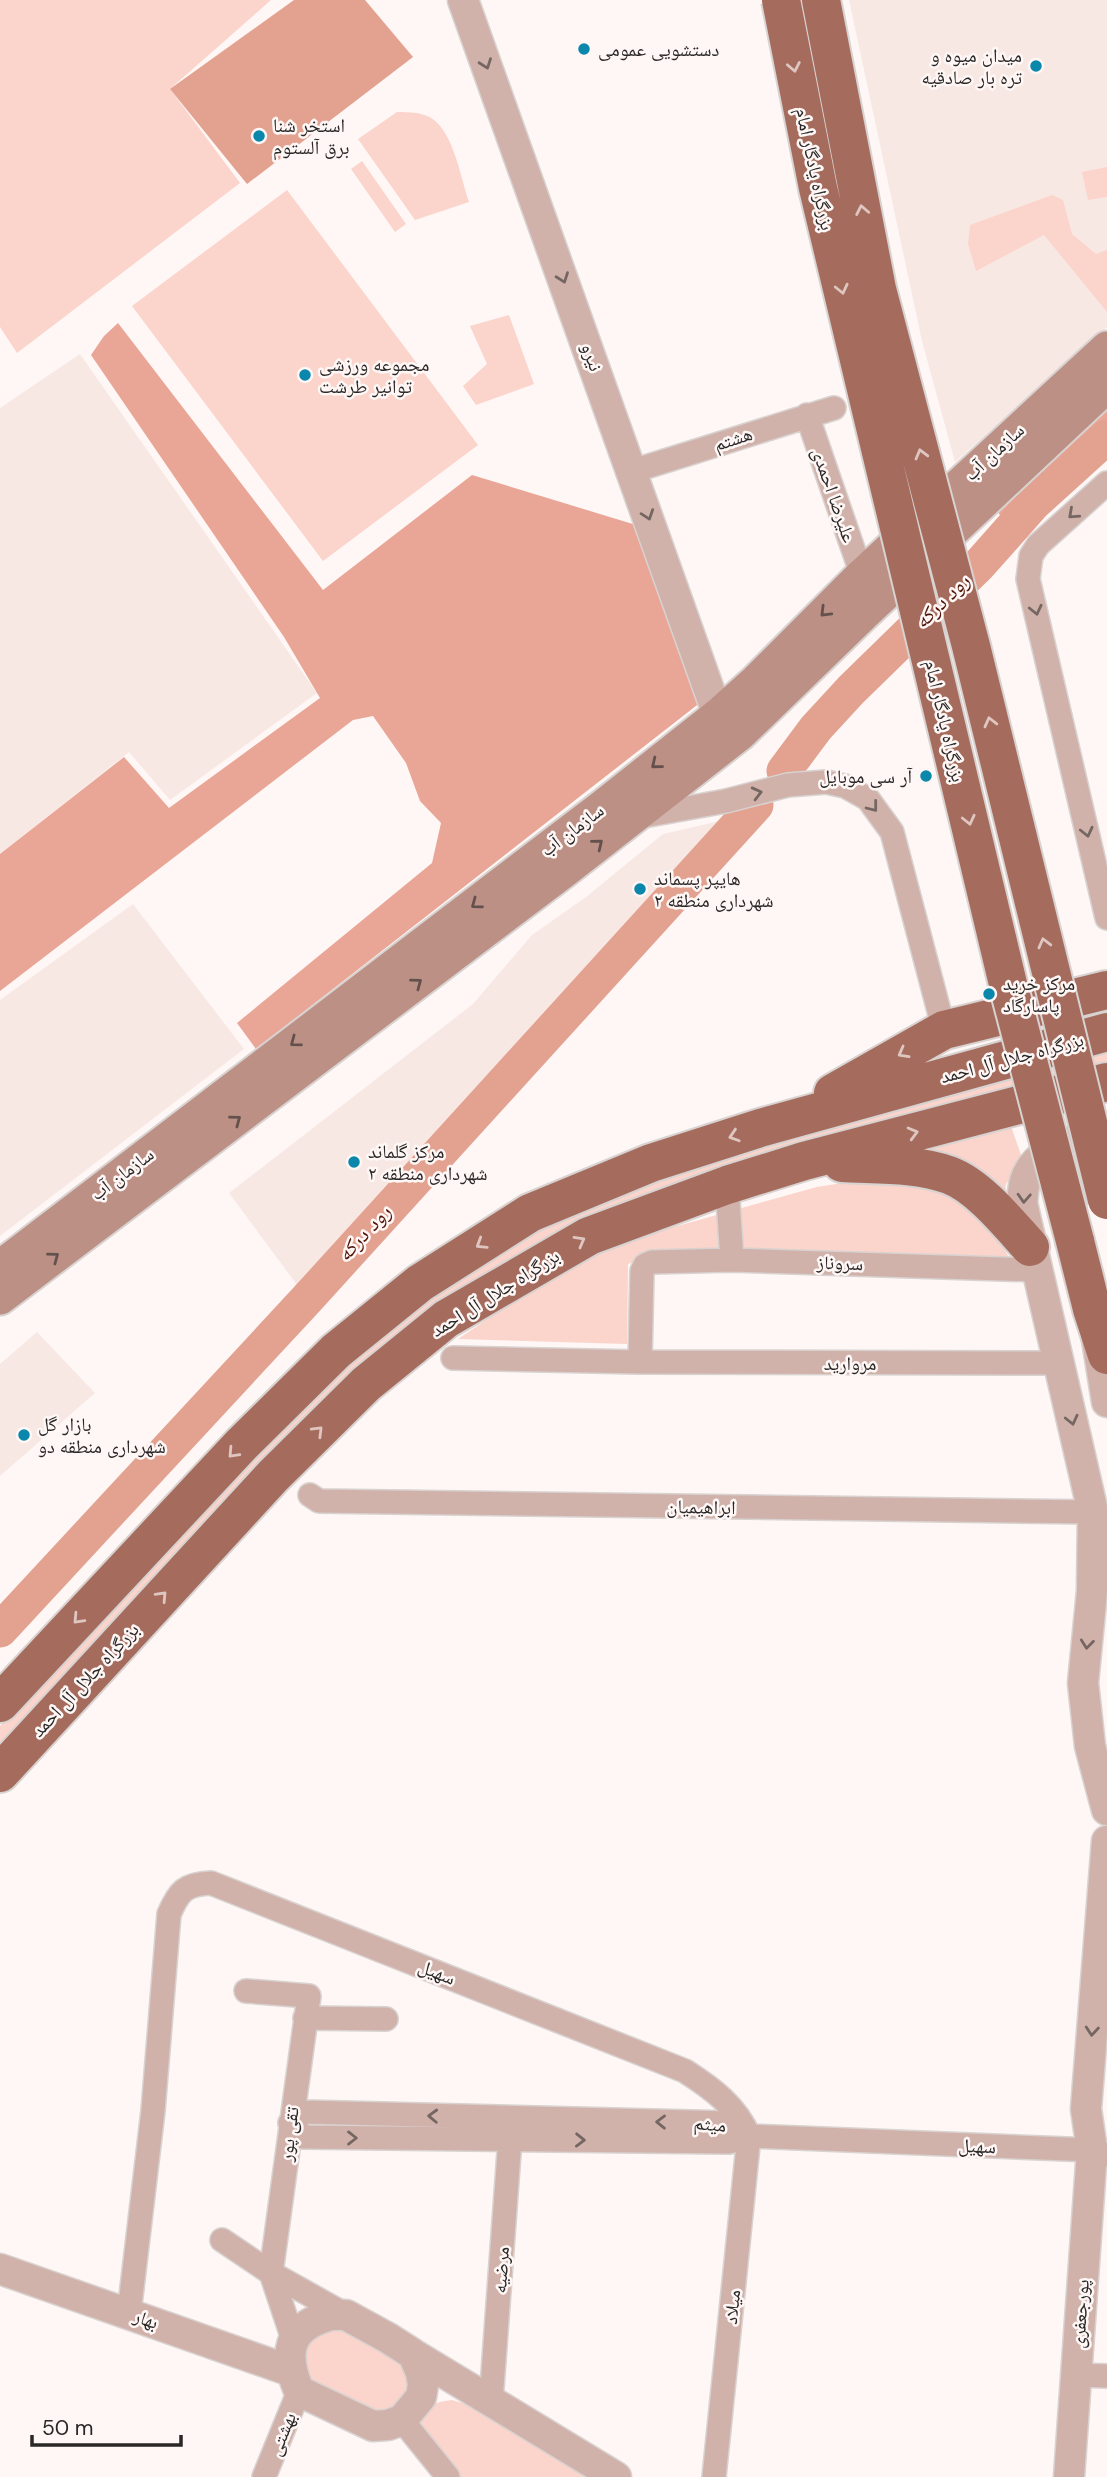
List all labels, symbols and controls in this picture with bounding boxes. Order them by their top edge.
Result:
place label: دستشویی عمومی [598,37,720,62]
marker: دستشویی عمومی [576,41,592,57]
place label: میدان میوه و تره بار صادقیه [922,43,1022,90]
one-way arrow [478,58,492,70]
marker: میدان میوه و تره بار صادقیه [1028,58,1044,74]
one-way arrow [786,61,801,73]
street label: بزرگراه یادگار امام [789,105,840,233]
place label: استخر شنا برق آلستوم [273,113,349,161]
marker: استخر شنا برق آلستوم [251,128,267,144]
one-way arrow [855,204,870,216]
one-way arrow [555,272,569,284]
one-way arrow [834,283,848,295]
street label: نیرو [575,339,609,375]
place label: مجموعه ورزشی توانیر طرشت [319,352,429,399]
marker: مجموعه ورزشی توانیر طرشت [297,367,313,383]
street label: سازمان آب [959,418,1029,486]
street label: هشتم [711,421,755,457]
street label: علیرضا احمدی [806,444,862,546]
one-way arrow [915,448,929,460]
one-way arrow [1068,506,1081,518]
one-way arrow [640,509,654,521]
water label: رود درکه [908,567,976,635]
one-way arrow [820,604,833,617]
one-way arrow [1027,604,1042,616]
street label: بزرگراه یادگار امام [918,657,971,785]
one-way arrow [984,716,998,728]
one-way arrow [651,756,663,769]
place label: آر سی موبایل [819,764,913,789]
marker: آر سی موبایل [918,768,934,784]
one-way arrow [751,787,763,801]
street label: سازمان آب [535,798,609,862]
one-way arrow [865,799,878,811]
one-way arrow [961,814,975,826]
one-way arrow [1079,826,1093,838]
one-way arrow [590,840,603,853]
place label: هایپر پسماند شهرداری منطقه ۲ [654,866,774,913]
marker: هایپر پسماند شهرداری منطقه ۲ [632,881,648,897]
one-way arrow [471,895,484,908]
one-way arrow [1038,937,1052,949]
place label: مرکز خرید پاسارگاد [1003,971,1075,1018]
one-way arrow [410,978,422,991]
marker: مرکز خرید پاسارگاد [981,986,997,1002]
street label: بزرگراه جلال آل احمد [938,1027,1086,1089]
one-way arrow [290,1033,303,1046]
one-way arrow [897,1045,910,1058]
one-way arrow [228,1115,241,1128]
one-way arrow [907,1127,919,1141]
one-way arrow [729,1128,741,1142]
place label: مرکز گلماند شهرداری منطقه ۲ [368,1139,488,1186]
street label: سازمان آب [85,1142,159,1206]
marker: مرکز گلماند شهرداری منطقه ۲ [346,1154,362,1170]
one-way arrow [1016,1193,1031,1204]
water label: رود درکه [331,1199,397,1267]
one-way arrow [476,1236,489,1249]
one-way arrow [573,1236,586,1249]
street label: بزرگراه جلال آل احمد [426,1243,564,1343]
street label: سروناز [815,1250,864,1276]
one-way arrow [47,1253,59,1265]
street label: مروارید [824,1351,876,1376]
place label: بازار گل شهرداری منطقه دو [38,1412,166,1459]
one-way arrow [1064,1413,1079,1425]
one-way arrow [310,1426,323,1439]
marker: بازار گل شهرداری منطقه دو [16,1427,32,1443]
one-way arrow [229,1445,241,1458]
street label: ابراهیمیان [666,1494,736,1520]
one-way arrow [154,1591,166,1604]
one-way arrow [74,1611,86,1624]
street label: بزرگراه جلال آل احمد [26,1618,144,1742]
one-way arrow [1079,1639,1094,1650]
street label: سهیل [415,1953,459,1991]
one-way arrow [1085,2026,1100,2037]
street label: تقی پور [273,2105,305,2164]
one-way arrow [427,2109,438,2124]
street label: میثم [693,2110,727,2138]
one-way arrow [655,2114,665,2130]
one-way arrow [347,2130,358,2146]
one-way arrow [575,2132,585,2148]
street label: سهیل [958,2133,996,2159]
street label: مرضیه [487,2246,515,2294]
street label: پورجعفری [1065,2278,1095,2350]
street label: میلاد [718,2288,746,2326]
street label: بهار [129,2303,162,2335]
scale bar [32,2404,180,2448]
street label: بهشتی [262,2408,302,2460]
text: 50 m [42,2414,93,2442]

